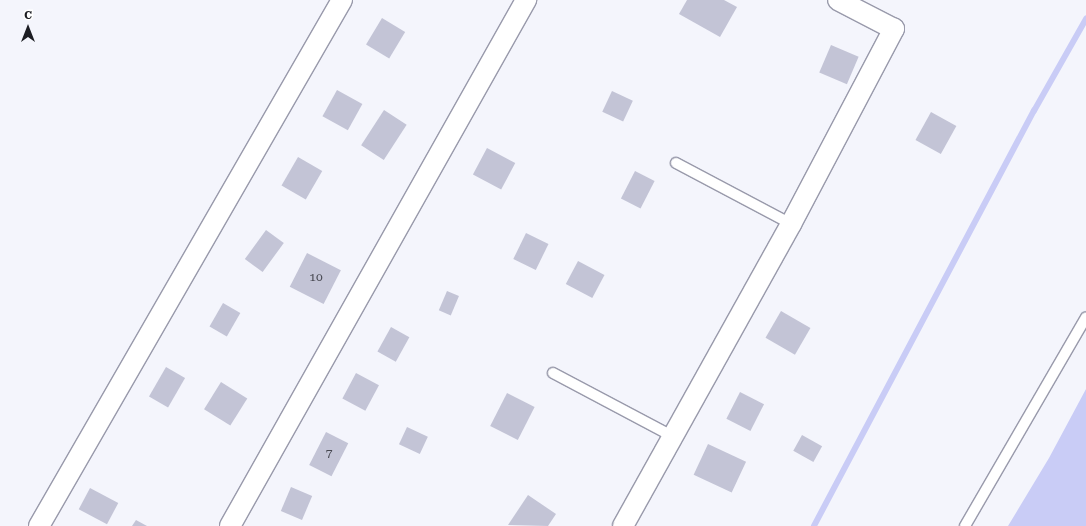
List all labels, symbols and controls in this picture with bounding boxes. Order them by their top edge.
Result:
north arrow [8,8,48,48]
text: С [24,9,32,22]
house number: 10 [309,271,323,285]
house number: 7 [326,447,332,461]

